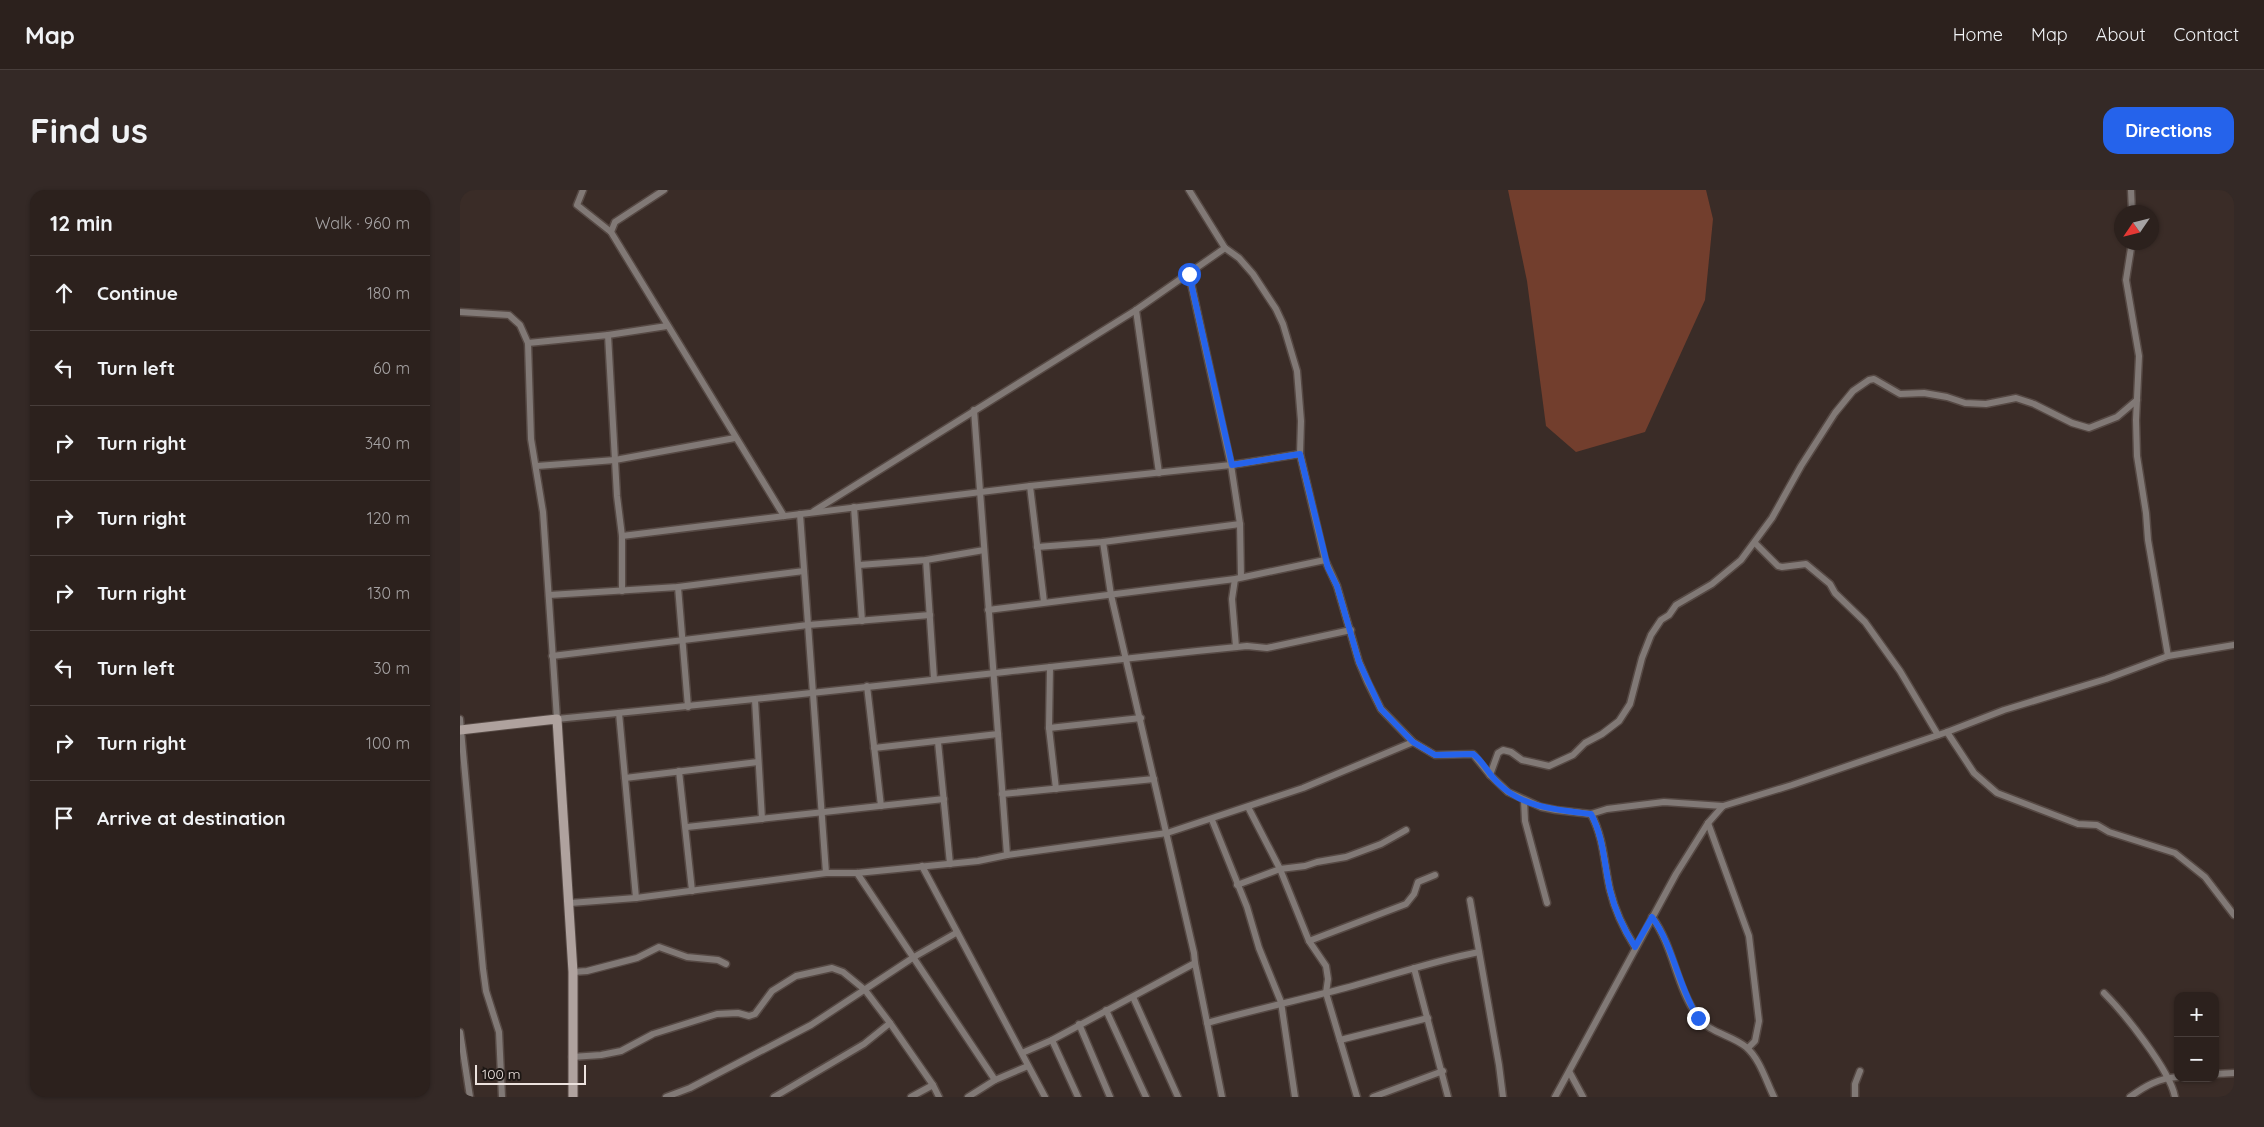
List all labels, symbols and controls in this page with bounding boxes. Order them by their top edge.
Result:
text: Map [25,20,75,50]
text: Home [1953,23,2003,46]
text: Map [2031,23,2068,46]
text: About [2096,23,2146,46]
text: Contact [2174,23,2239,46]
button: Directions [2103,107,2234,154]
text: Find us [30,108,148,152]
north arrow [2114,205,2159,250]
text: 12 min [50,210,113,236]
text: Walk · 960 m [315,213,410,233]
route start [1178,263,1201,286]
icon: ahead [50,279,78,307]
text: Continue [97,281,178,305]
text: 180 m [367,283,410,303]
icon: left [50,354,78,382]
text: Turn left [97,356,175,380]
text: 60 m [373,358,410,378]
icon: right [50,429,78,457]
text: Turn right [97,431,186,455]
text: 340 m [365,433,410,453]
icon: right [50,504,78,532]
text: Turn right [97,506,186,530]
text: 120 m [367,508,410,528]
icon: right [50,579,78,607]
text: Turn right [97,581,186,605]
text: 130 m [367,583,410,603]
icon: left [50,654,78,682]
text: Turn left [97,656,175,680]
text: 30 m [373,658,410,678]
icon: right [50,729,78,757]
text: Turn right [97,731,186,755]
text: 100 m [366,733,410,753]
icon: arrive [50,804,78,832]
text: Arrive at destination [97,806,286,830]
map controls [2174,992,2219,1082]
button: + [2174,992,2219,1037]
route end [1687,1007,1710,1030]
button: − [2174,1037,2219,1082]
scale bar [475,1062,586,1085]
text: 100 m [482,1065,520,1083]

